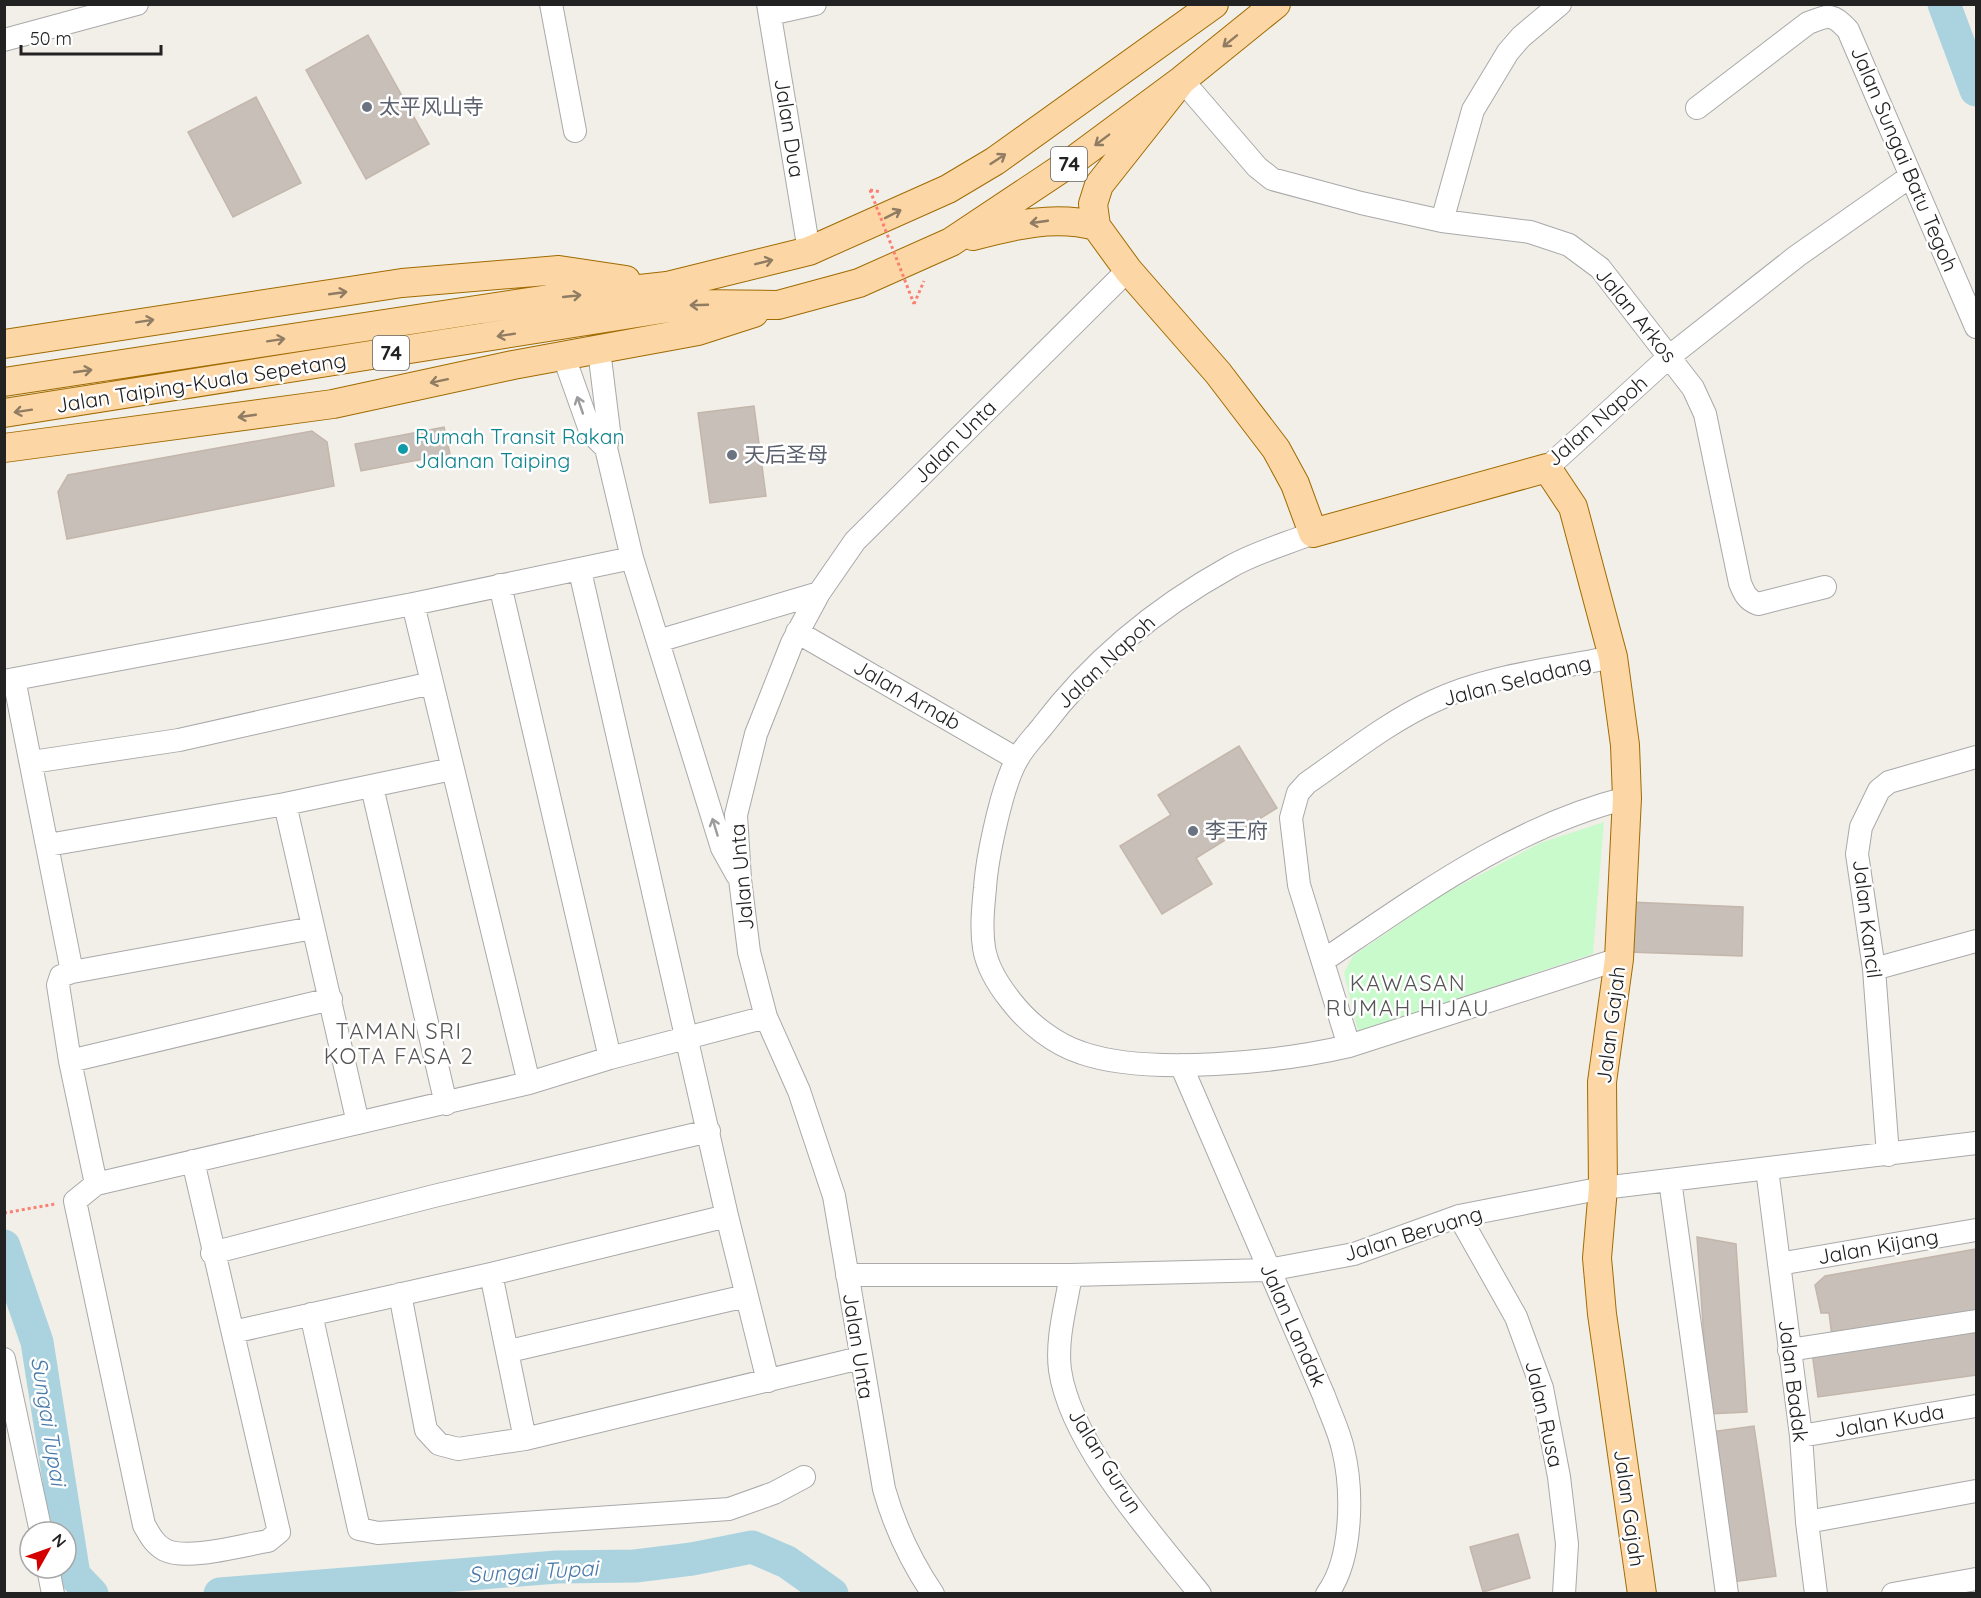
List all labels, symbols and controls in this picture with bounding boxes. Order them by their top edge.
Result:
scale bar [21,18,160,56]
text: 50 m [30,27,72,50]
one-way arrow [1223,35,1239,48]
street label: Jalan Sungai Batu Tegoh [1846,42,1964,275]
street label: Jalan Dua [769,76,811,179]
place label: 太平风山寺 [379,93,484,119]
marker: 太平风山寺 [360,100,374,114]
one-way arrow [1094,133,1110,146]
road number: 74 [1051,147,1087,181]
one-way arrow [989,152,1006,164]
one-way arrow [883,208,901,219]
one-way arrow [1029,217,1049,228]
one-way arrow [755,256,774,268]
street label: Jalan Arkos [1590,261,1683,367]
one-way arrow [328,287,348,298]
one-way arrow [562,290,582,301]
one-way arrow [689,299,709,310]
one-way arrow [135,315,155,326]
one-way arrow [497,329,517,340]
one-way arrow [265,335,285,346]
road number: 74 [373,336,409,370]
street label: Jalan Taiping-Kuala Sepetang [54,346,348,418]
one-way arrow [73,365,93,376]
street label: Jalan Napoh [1540,369,1652,471]
one-way arrow [429,376,449,387]
street label: Jalan Unta [907,394,1001,488]
one-way arrow [574,396,585,415]
one-way arrow [14,405,34,416]
one-way arrow [237,410,257,421]
place label: Rumah Transit Rakan Jalanan Taiping [415,423,625,473]
place label: 天后圣母 [744,441,828,467]
marker: Rumah Transit Rakan Jalanan Taiping [396,442,410,456]
marker: 天后圣母 [725,448,739,462]
street label: Jalan Napoh [1051,609,1160,714]
street label: Jalan Seladang [1440,649,1594,711]
street label: Jalan Arnab [849,653,966,735]
place label: 李王府 [1205,817,1268,843]
one-way arrow [709,818,720,837]
street label: Jalan Unta [723,823,759,932]
marker: 李王府 [1186,824,1200,838]
street label: Jalan Kancil [1848,858,1888,980]
street label: Jalan Gajah [1590,965,1630,1085]
district label: KAWASAN RUMAH HIJAU [1326,969,1490,1022]
district label: TAMAN SRI KOTA FASA 2 [324,1017,474,1070]
street label: Jalan Beruang [1340,1200,1485,1266]
street label: Jalan Kijang [1815,1223,1940,1269]
street label: Jalan Landak [1255,1259,1333,1391]
street label: Jalan Unta [838,1291,880,1401]
street label: Jalan Badak [1774,1318,1814,1444]
water label: Sungai Tupai [25,1355,73,1490]
street label: Jalan Rusa [1520,1358,1570,1470]
street label: Jalan Kuda [1832,1398,1946,1442]
street label: Jalan Gurun [1063,1403,1148,1518]
street label: Jalan Gajah [1609,1448,1651,1568]
north arrow [18,1520,78,1580]
text: N [48,1529,71,1551]
water label: Sungai Tupai [467,1554,601,1588]

